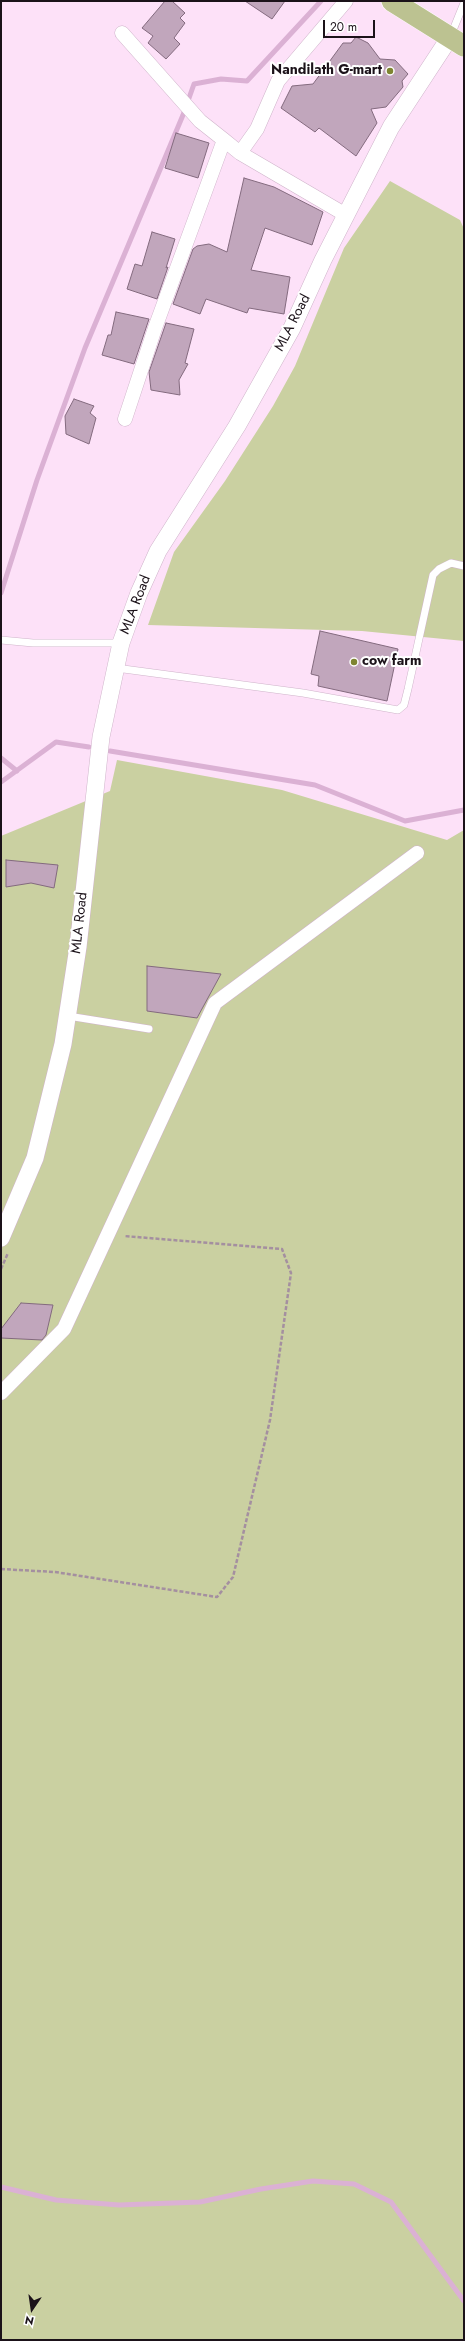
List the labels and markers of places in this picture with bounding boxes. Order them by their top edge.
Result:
place label: Nandilath G-mart [271,63,382,79]
marker: Nandilath G-mart [385,66,395,76]
place label: cow farm [362,654,421,670]
marker: cow farm [349,657,359,667]

